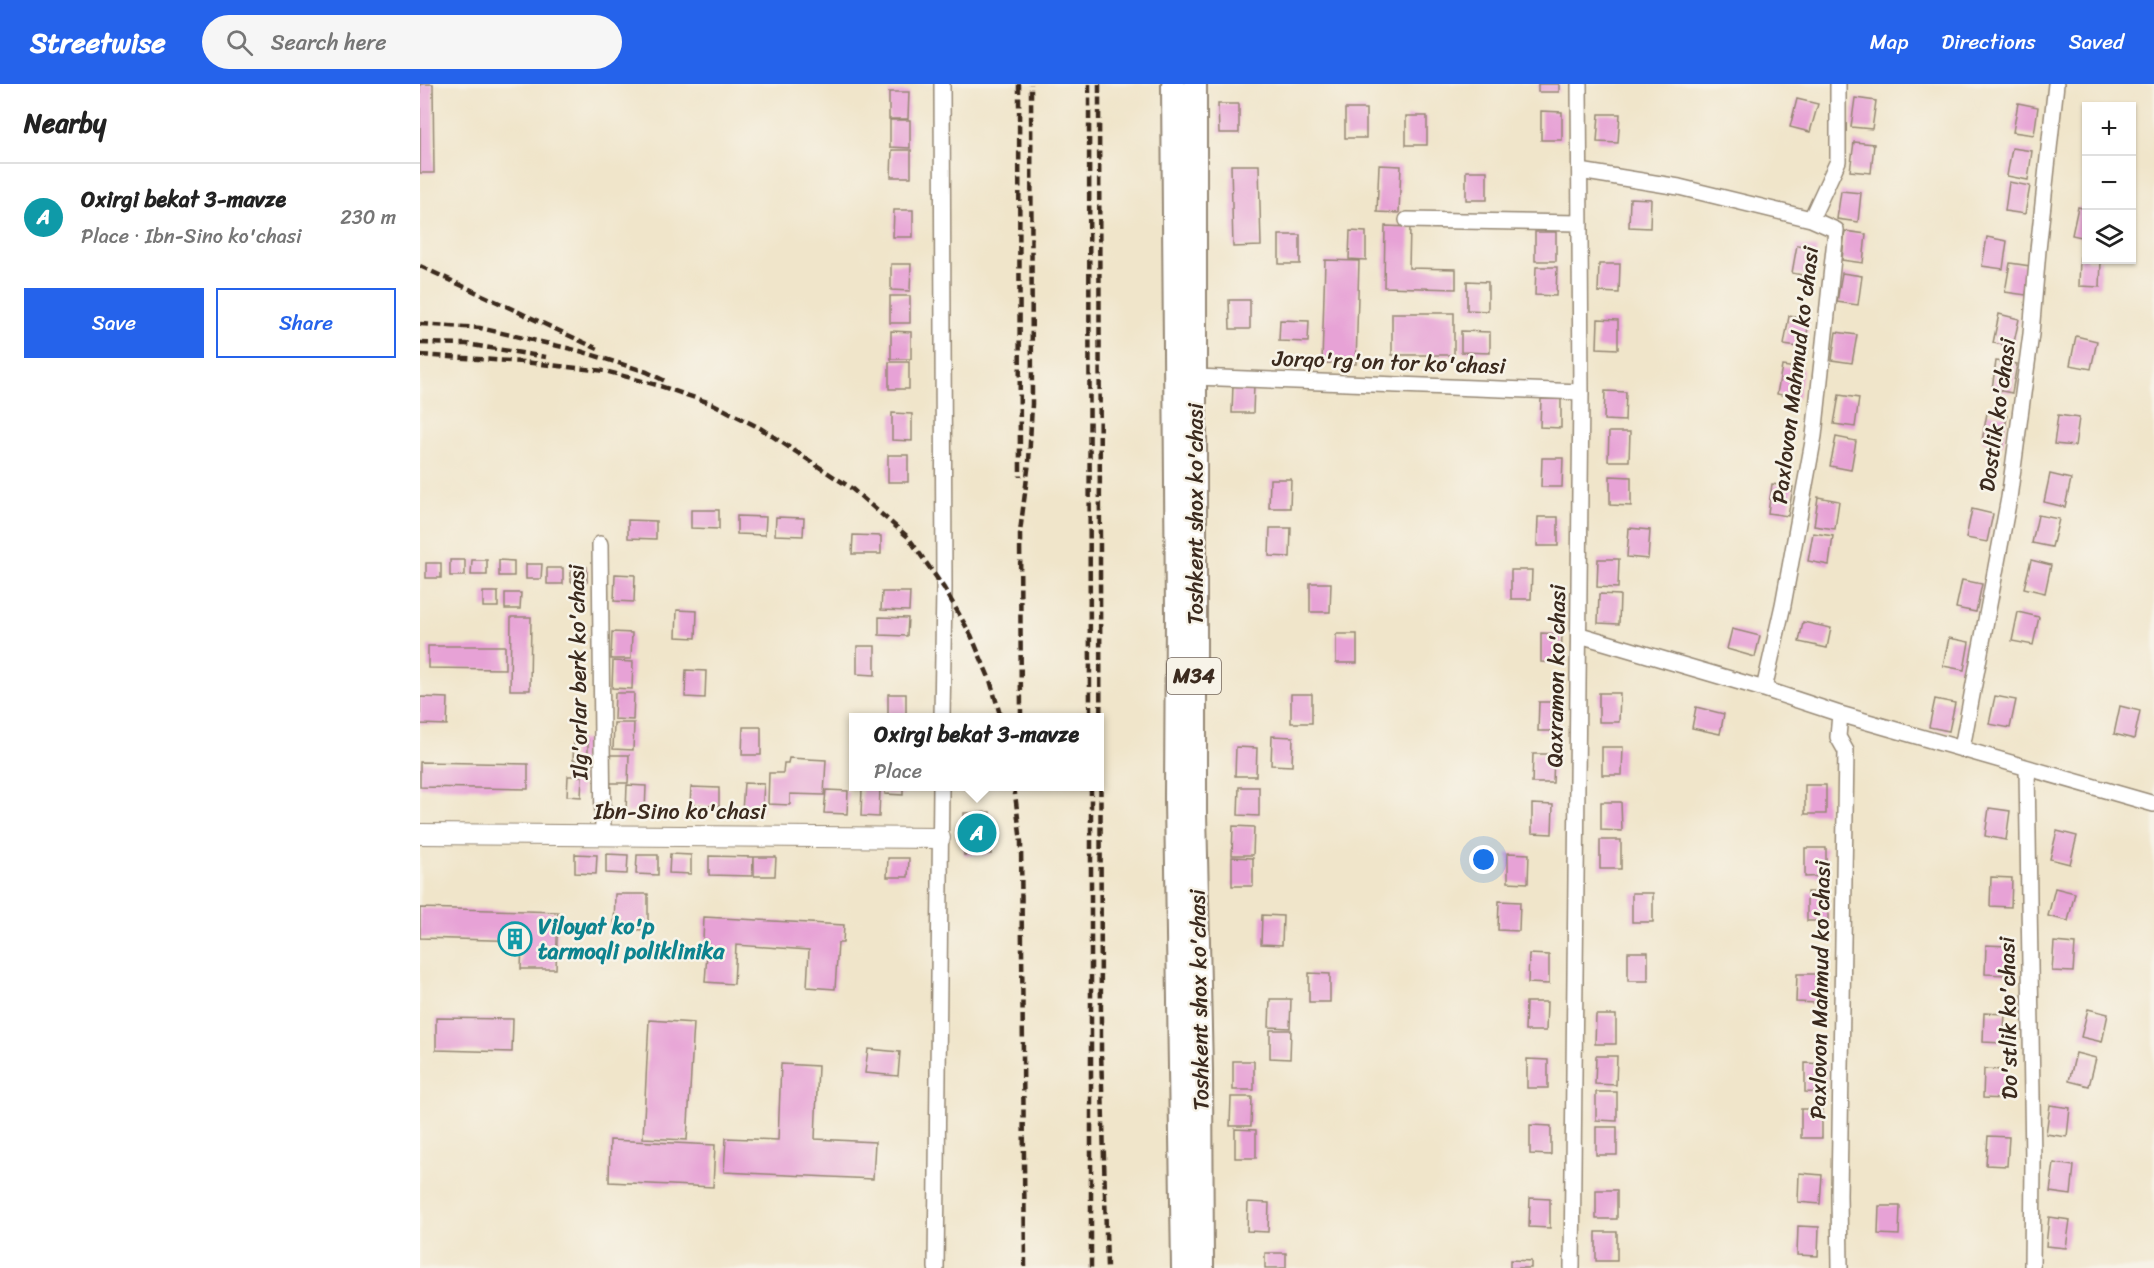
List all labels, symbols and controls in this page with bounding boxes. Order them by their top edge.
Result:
search box [202,15,622,69]
text: Streetwise [30,18,166,67]
text: Search here [271,23,387,62]
text: Map [1870,23,1908,61]
text: Directions [1941,23,2036,61]
text: Saved [2069,23,2124,61]
icon: search [223,26,256,59]
text: Nearby [24,100,106,146]
map controls [2082,102,2136,264]
button: + [2082,102,2136,156]
button: − [2082,156,2136,210]
text: Oxirgi bekat 3-mavze [81,180,286,219]
text: A [37,200,50,235]
text: 230 m [340,200,396,235]
button: layers [2082,210,2136,264]
text: Place · Ibn-Sino ko'chasi [81,219,301,254]
street label: Paxlovon Mahmud ko'chasi [1760,243,1830,506]
button: Save [24,288,204,358]
button: Share [216,288,396,358]
street label: Dostlik ko'chasi [1967,335,2027,494]
street label: Jorqo'rg'on tor ko'chasi [1271,338,1507,386]
street label: Toshkent shox ko'chasi [1176,402,1215,625]
street label: Ilg'orlar berk ko'chasi [557,563,599,781]
street label: Qaxramon ko'chasi [1535,583,1577,768]
road number: M34 [1167,658,1221,694]
popup [849,713,1104,791]
text: Oxirgi bekat 3-mavze [874,715,1079,754]
text: Place [874,754,922,789]
street label: Ibn-Sino ko'chasi [593,792,767,831]
pin: A [958,810,996,855]
your location [1469,845,1498,874]
street label: Paxlovon Mahmud ko'chasi [1798,859,1842,1120]
street label: Toshkent shox ko'chasi [1178,888,1220,1111]
place label: Viloyat ko'p tarmoqli poliklinika [538,907,725,971]
building icon: Viloyat ko'p tarmoqli poliklinika [497,921,533,957]
street label: Do'stlik ko'chasi [1987,935,2029,1100]

